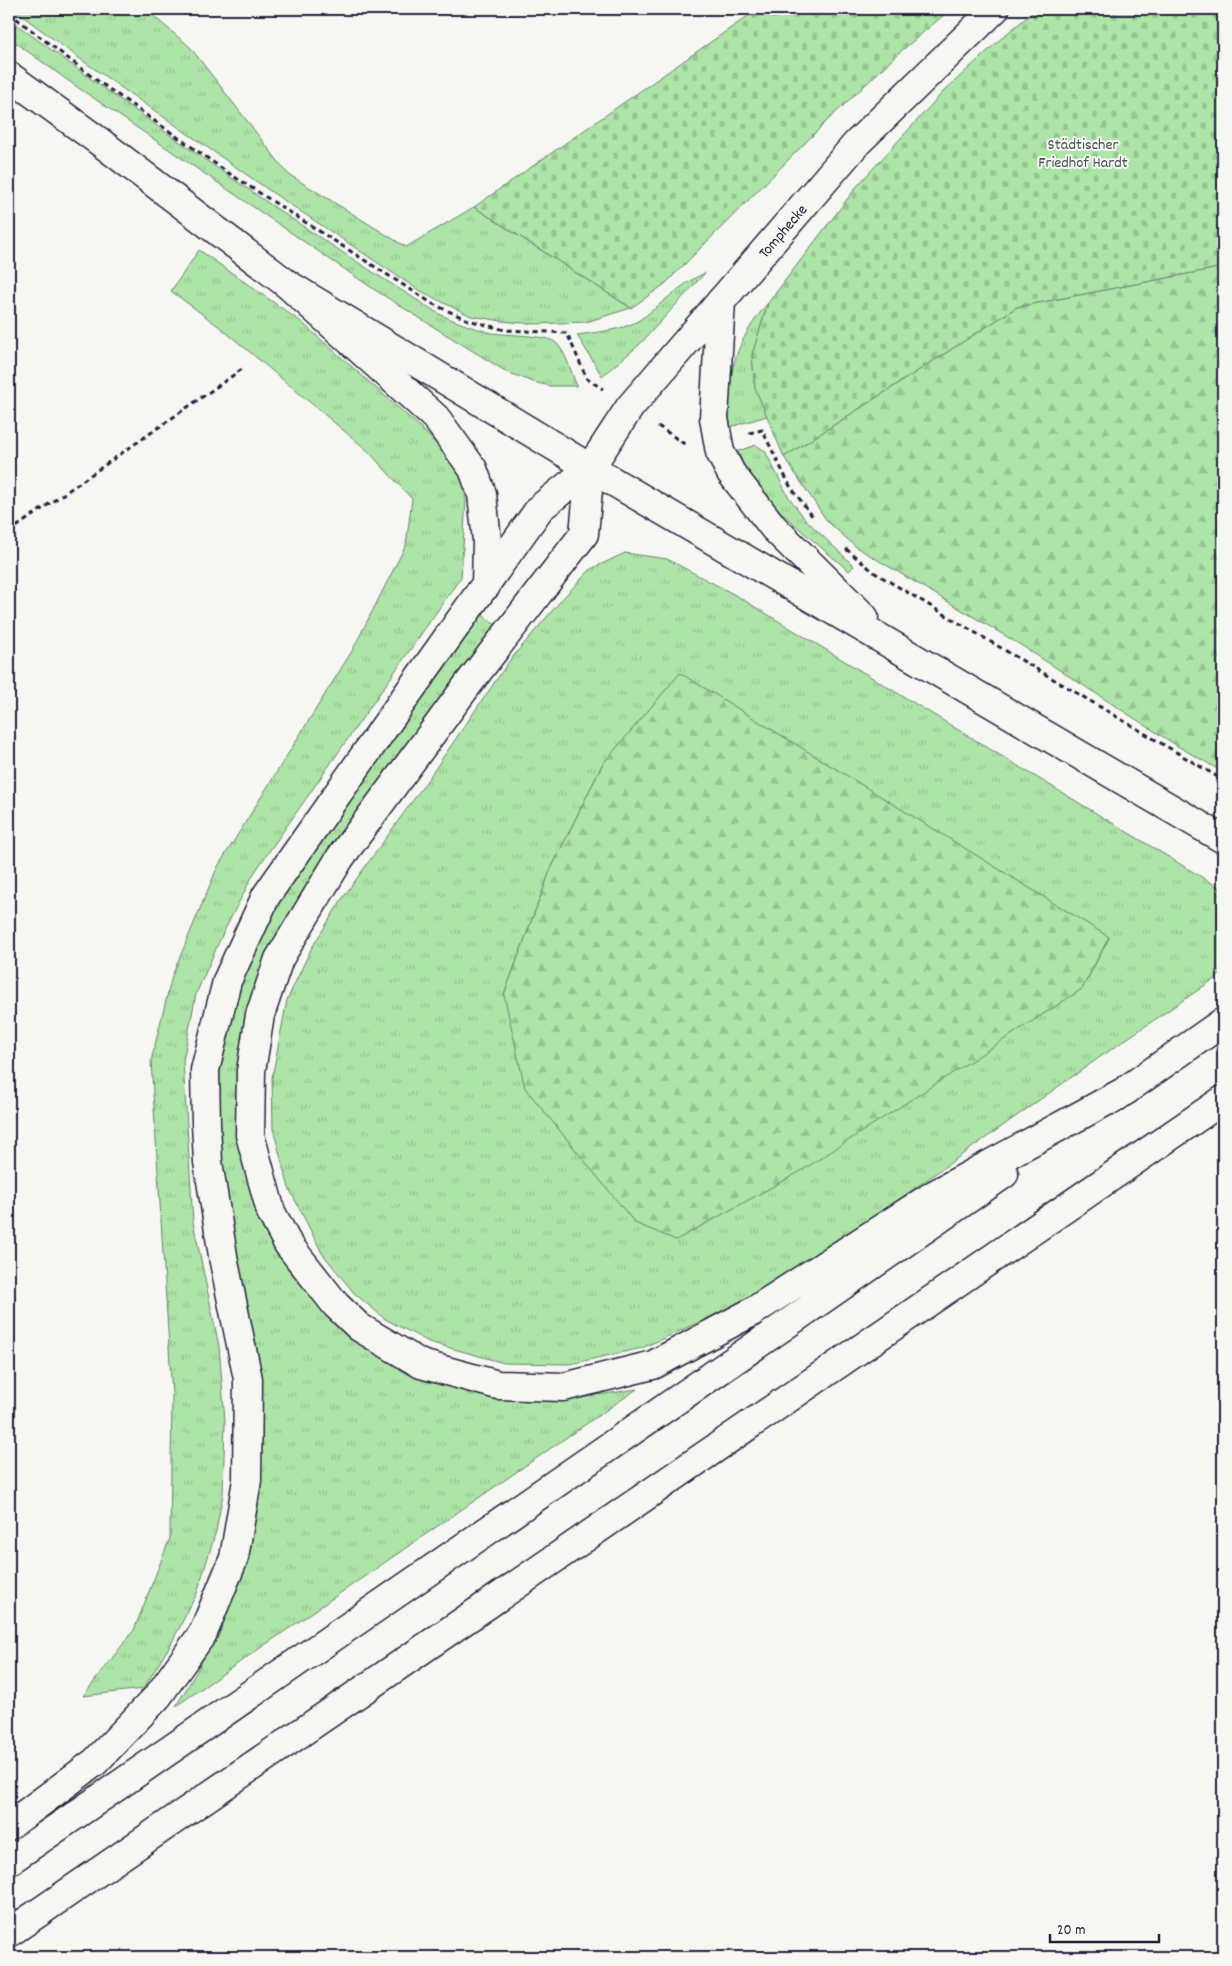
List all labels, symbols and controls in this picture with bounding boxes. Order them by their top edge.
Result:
park label: Städtischer Friedhof Hardt [1038,134,1128,175]
street label: Tomphecke [754,200,814,264]
scale bar [1050,1911,1158,1943]
text: 20 m [1057,1920,1085,1942]

